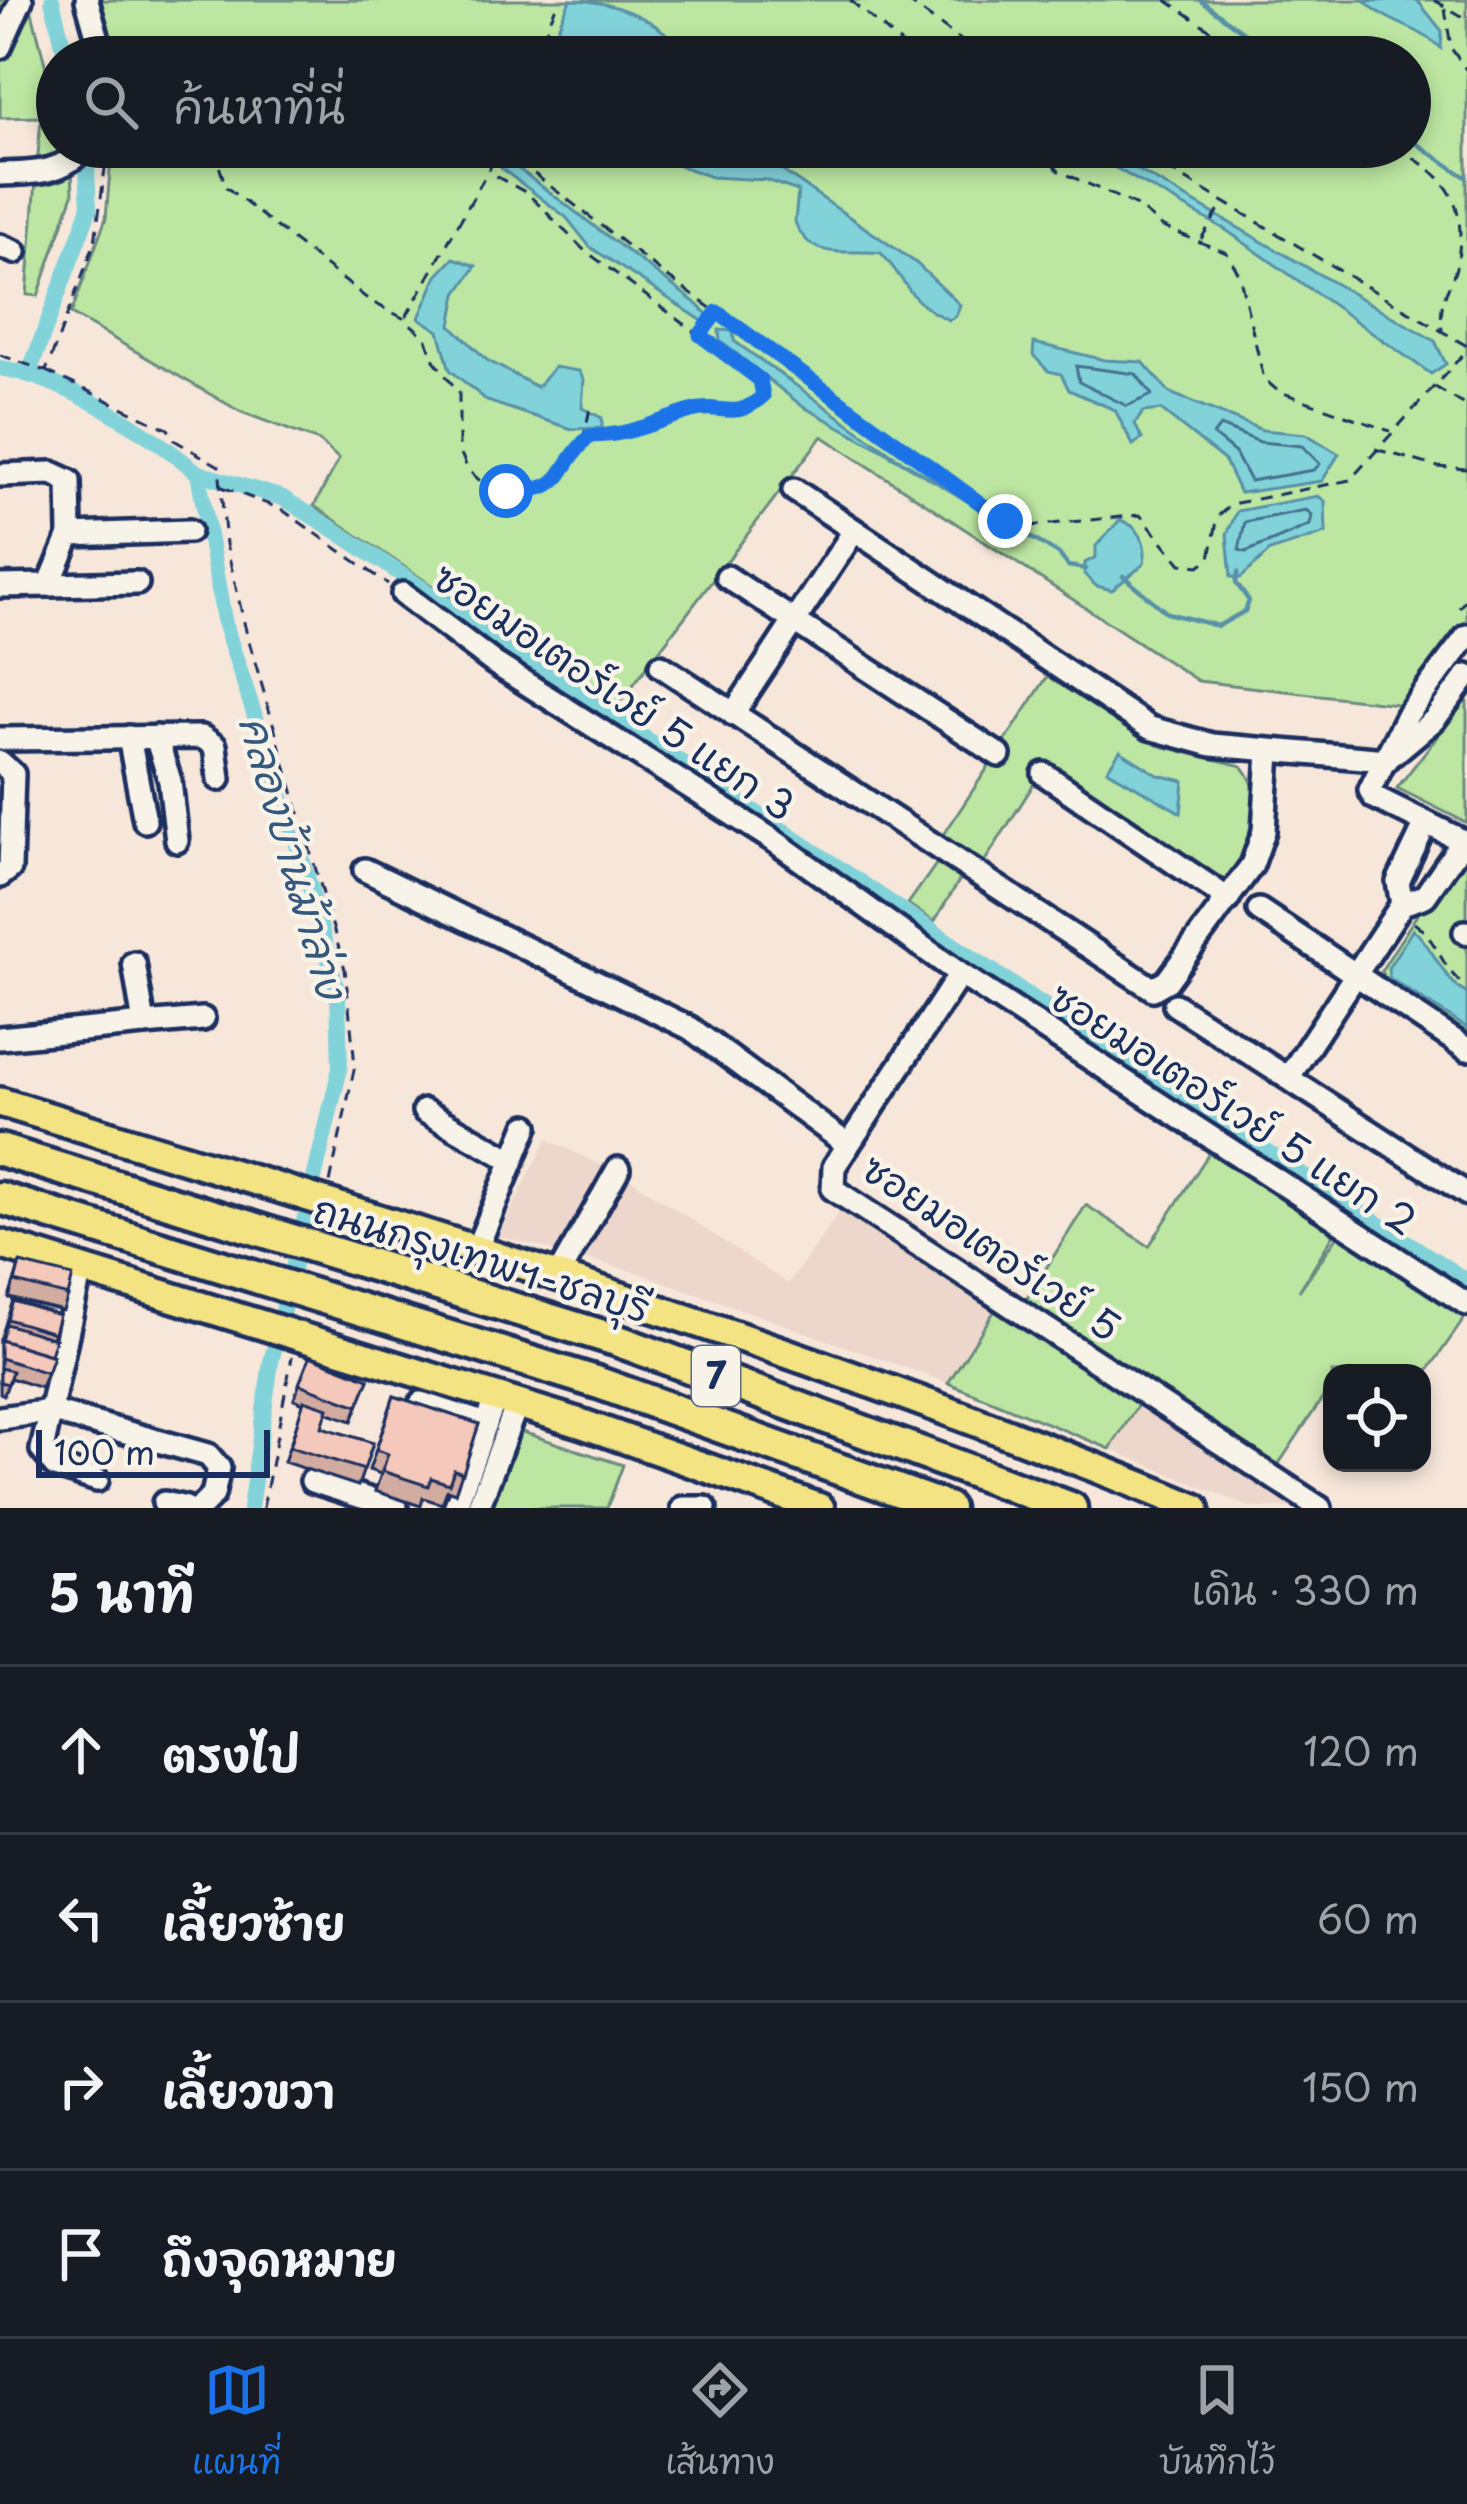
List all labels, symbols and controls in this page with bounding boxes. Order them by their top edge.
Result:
search box [36,36,1431,168]
icon: search [78,69,144,135]
text: ค้นหาที่นี่ [174,71,345,139]
route start [479,464,533,518]
route end [978,494,1032,548]
street label: ซอยมอเตอร์เวย์ 5 แยก 3 [422,546,808,833]
water label: คลองบ้านม้าล่าง [225,708,367,1009]
street label: ซอยมอเตอร์เวย์ 5 แยก 2 [1039,966,1430,1248]
street label: ซอยมอเตอร์เวย์ 5 [851,1137,1133,1354]
street label: ถนนกรุงเทพฯ-ชลบุรี [306,1177,658,1338]
road number: 7 [692,1346,740,1406]
map controls [1323,1364,1431,1472]
button: locate [1323,1364,1431,1472]
scale bar [36,1424,270,1477]
text: 100 m [54,1426,155,1476]
text: 5 นาที [48,1552,194,1629]
text: เดิน · 330 m [1191,1559,1419,1618]
icon: ahead [48,1717,114,1783]
text: ตรงไป [162,1719,300,1787]
text: 120 m [1303,1720,1419,1779]
icon: left [48,1885,114,1951]
text: เลี้ยวซ้าย [162,1887,345,1955]
text: 60 m [1317,1888,1419,1947]
icon: right [48,2053,114,2119]
text: เลี้ยวขวา [162,2055,335,2123]
text: 150 m [1302,2056,1419,2115]
icon: arrive [48,2221,114,2287]
text: ถึงจุดหมาย [162,2223,397,2291]
tab: แผนที่ [192,2357,281,2487]
tab: เส้นทาง [665,2357,775,2487]
tab: บันทึกไว้ [1159,2357,1275,2487]

